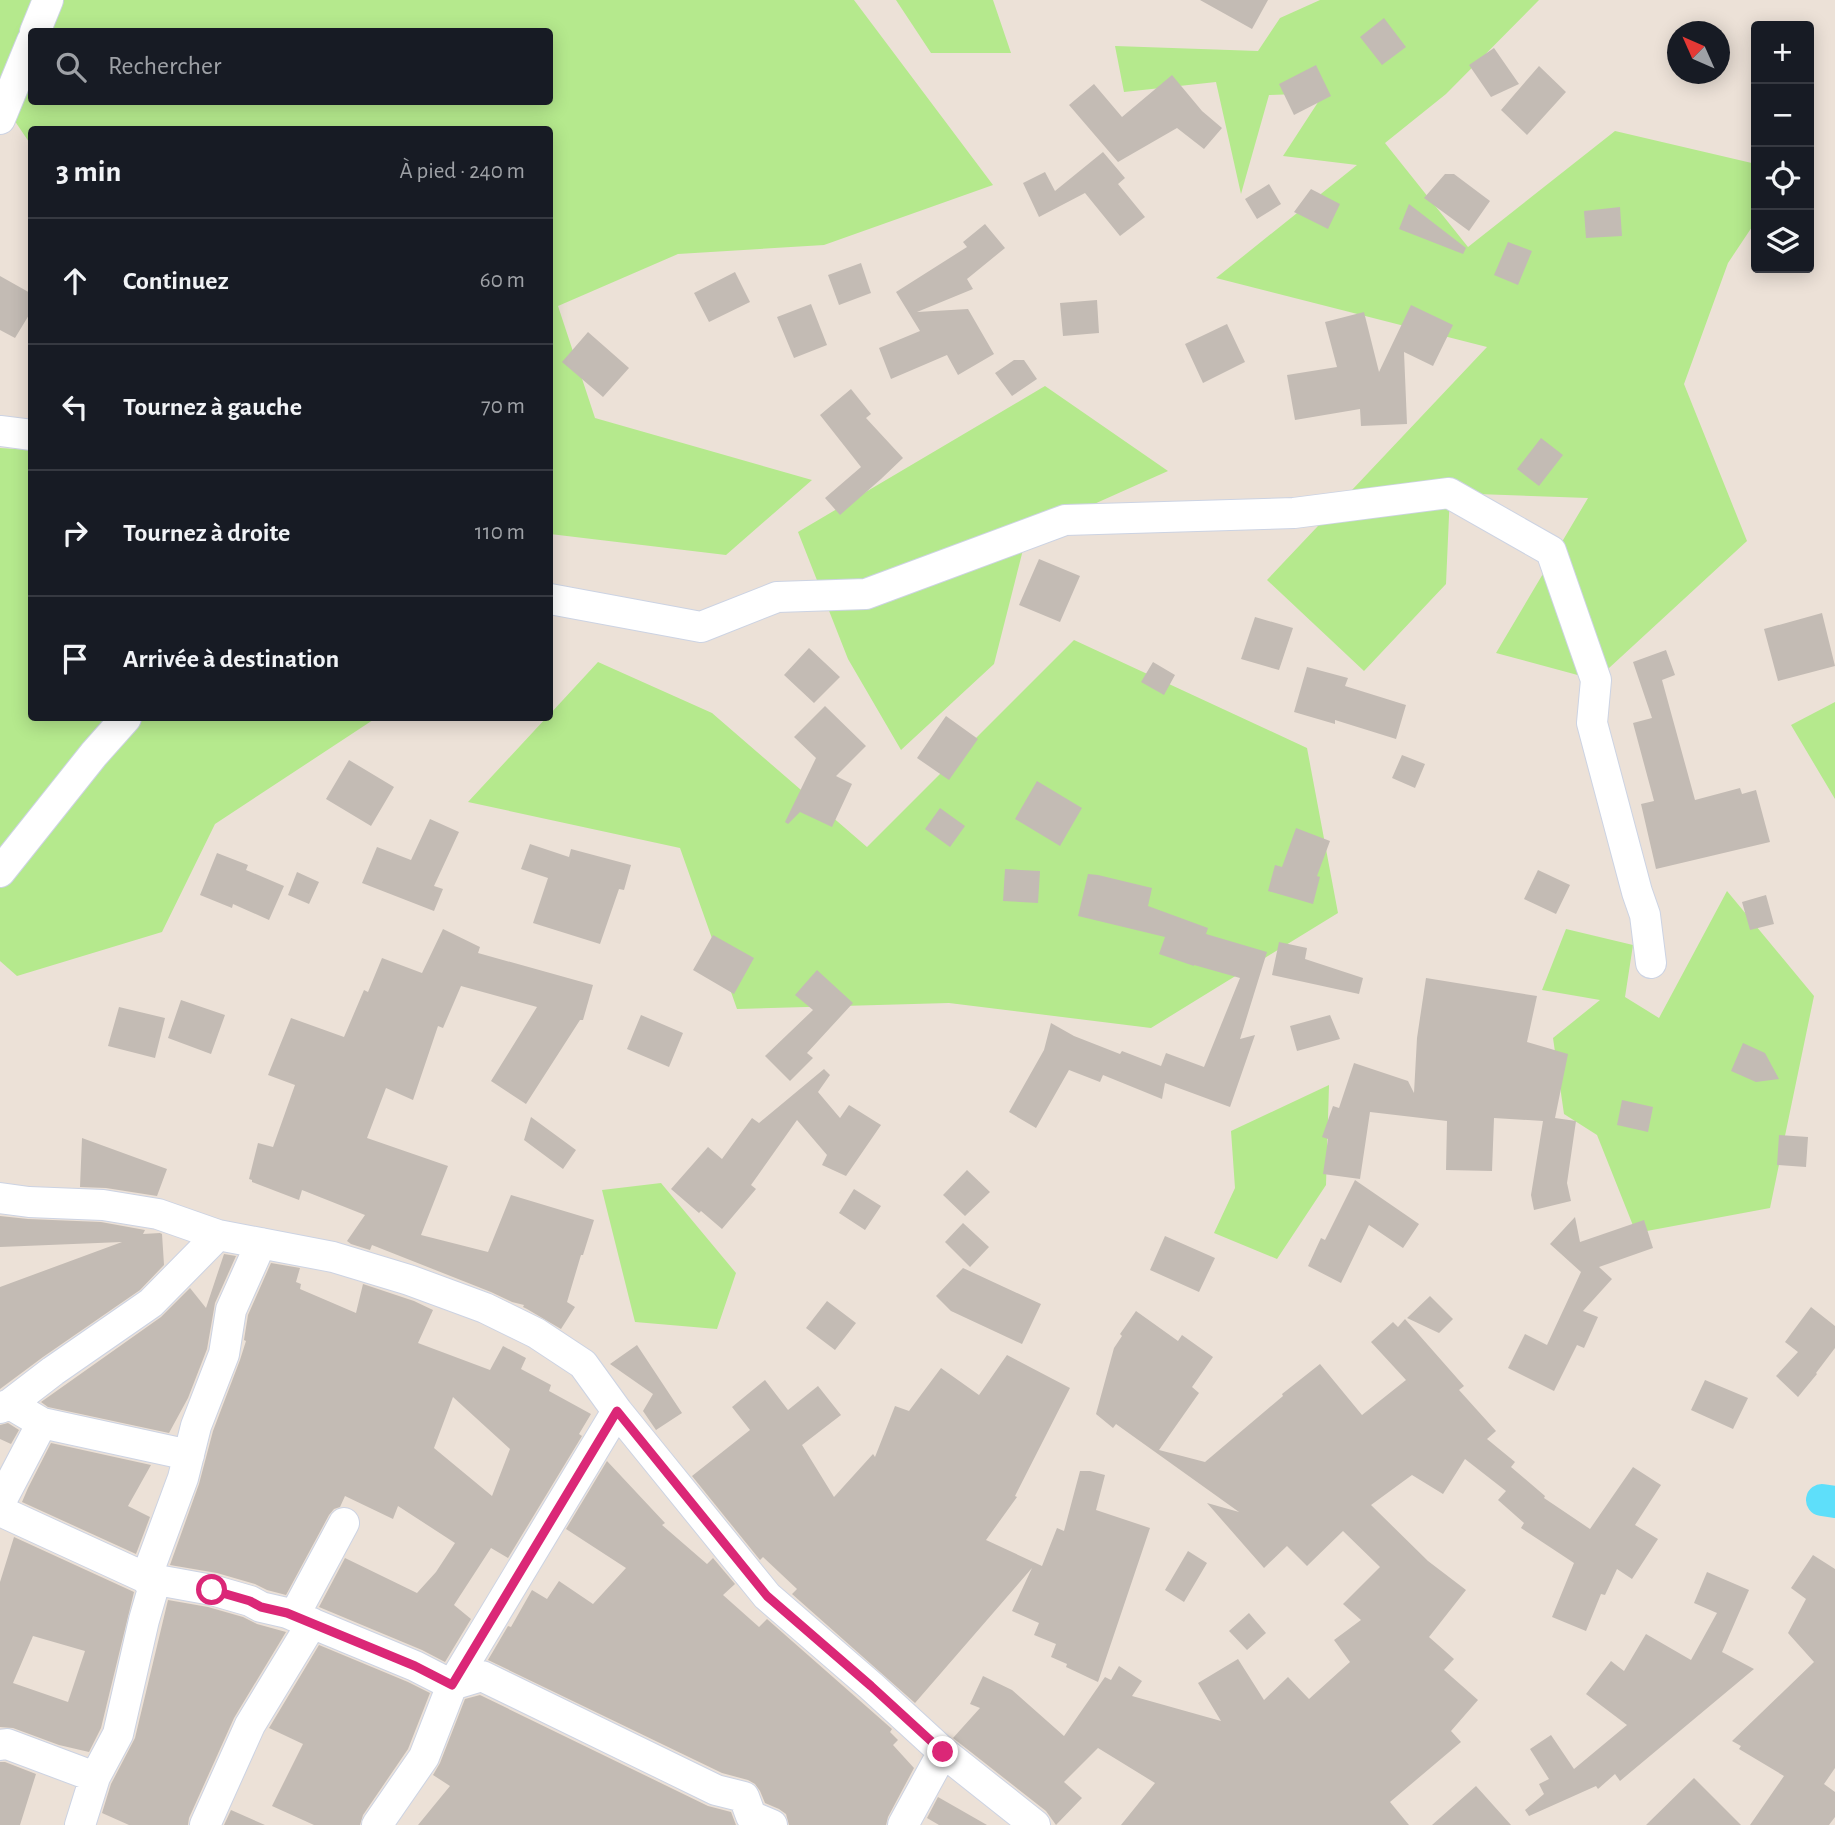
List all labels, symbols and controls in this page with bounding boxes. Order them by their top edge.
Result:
north arrow [1667,21,1730,84]
map controls [1751,21,1814,273]
button: + [1751,21,1814,84]
search box [28,28,553,105]
icon: search [52,48,90,86]
text: Rechercher [108,53,221,79]
button: − [1751,84,1814,147]
button: locate [1751,147,1814,210]
text: 3 min [56,157,121,187]
text: À pied · 240 m [399,160,525,183]
button: layers [1751,210,1814,273]
icon: ahead [56,262,94,300]
text: Continuez [123,268,229,294]
text: 60 m [480,269,525,292]
icon: left [56,388,94,426]
text: Tournez à gauche [123,394,302,420]
text: 70 m [481,395,525,418]
icon: right [56,514,94,552]
text: Tournez à droite [123,520,290,546]
text: 110 m [475,521,525,544]
icon: arrive [56,640,94,678]
text: Arrivée à destination [123,646,339,672]
route start [196,1574,227,1605]
route end [927,1736,958,1767]

